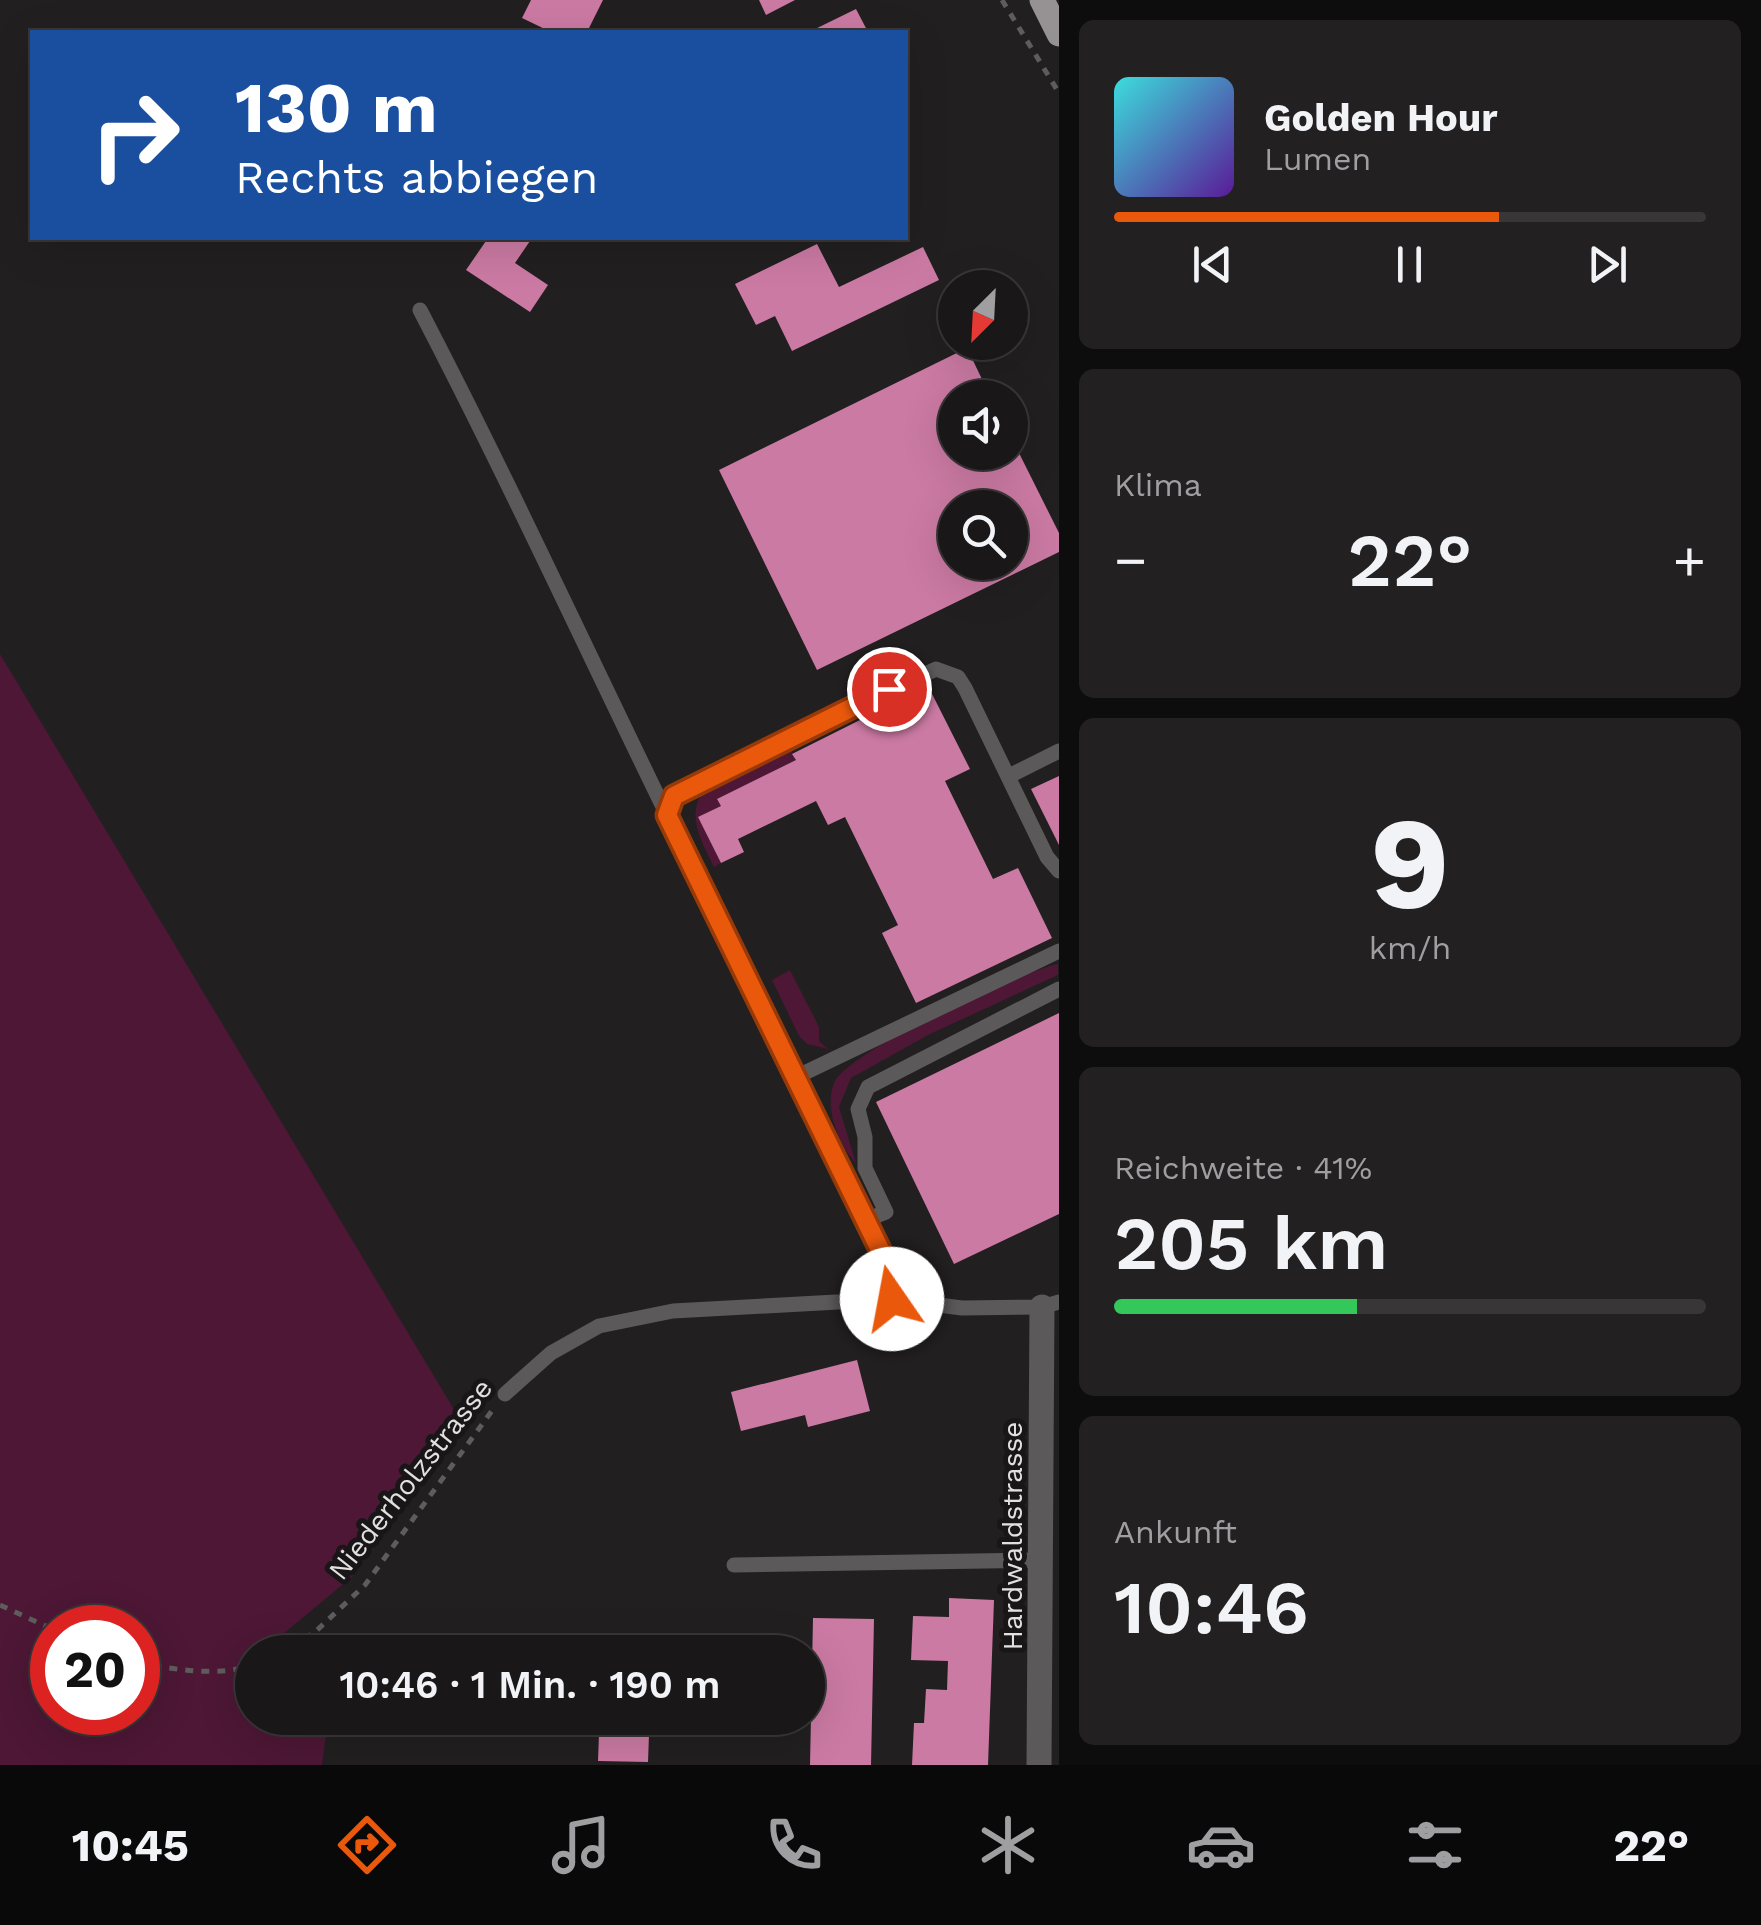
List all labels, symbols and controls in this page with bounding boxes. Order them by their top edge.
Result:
text: 130 m [235,67,438,149]
icon: right [70,70,200,200]
text: Golden Hour [1264,96,1498,140]
text: Lumen [1264,140,1371,178]
text: Rechts abbiegen [235,151,598,204]
icon: previous [1185,237,1240,292]
icon: pause [1382,237,1437,292]
icon: next [1580,237,1635,292]
north arrow [938,270,1028,360]
map controls [938,270,1028,580]
button: sound [938,380,1028,470]
text: Klima [1114,466,1202,504]
button: search [938,490,1028,580]
text: 22° [1348,516,1472,604]
text: − [1114,528,1147,592]
text: + [1673,528,1706,592]
pin [847,647,932,732]
icon: arrive [862,662,917,717]
text: 9 [1370,787,1450,940]
text: km/h [1369,929,1451,967]
text: Reichweite · 41% [1114,1149,1372,1187]
text: 205 km [1114,1199,1388,1287]
position arrow [840,1247,944,1351]
street label: Niederholzstrasse [322,1372,499,1586]
street label: Hardwaldstrasse [996,1422,1029,1650]
text: Ankunft [1114,1513,1237,1551]
text: 10:46 [1114,1563,1309,1651]
speed limit sign: 20 [30,1605,160,1735]
text: 10:46 · 1 Min. · 190 m [340,1663,720,1707]
icon: directions [332,1810,402,1880]
icon: music [546,1810,616,1880]
icon: phone [759,1810,829,1880]
icon: climate [973,1810,1043,1880]
icon: car [1186,1810,1256,1880]
icon: filters [1400,1810,1470,1880]
text: 10:45 [72,1819,189,1872]
text: 22° [1613,1819,1689,1872]

